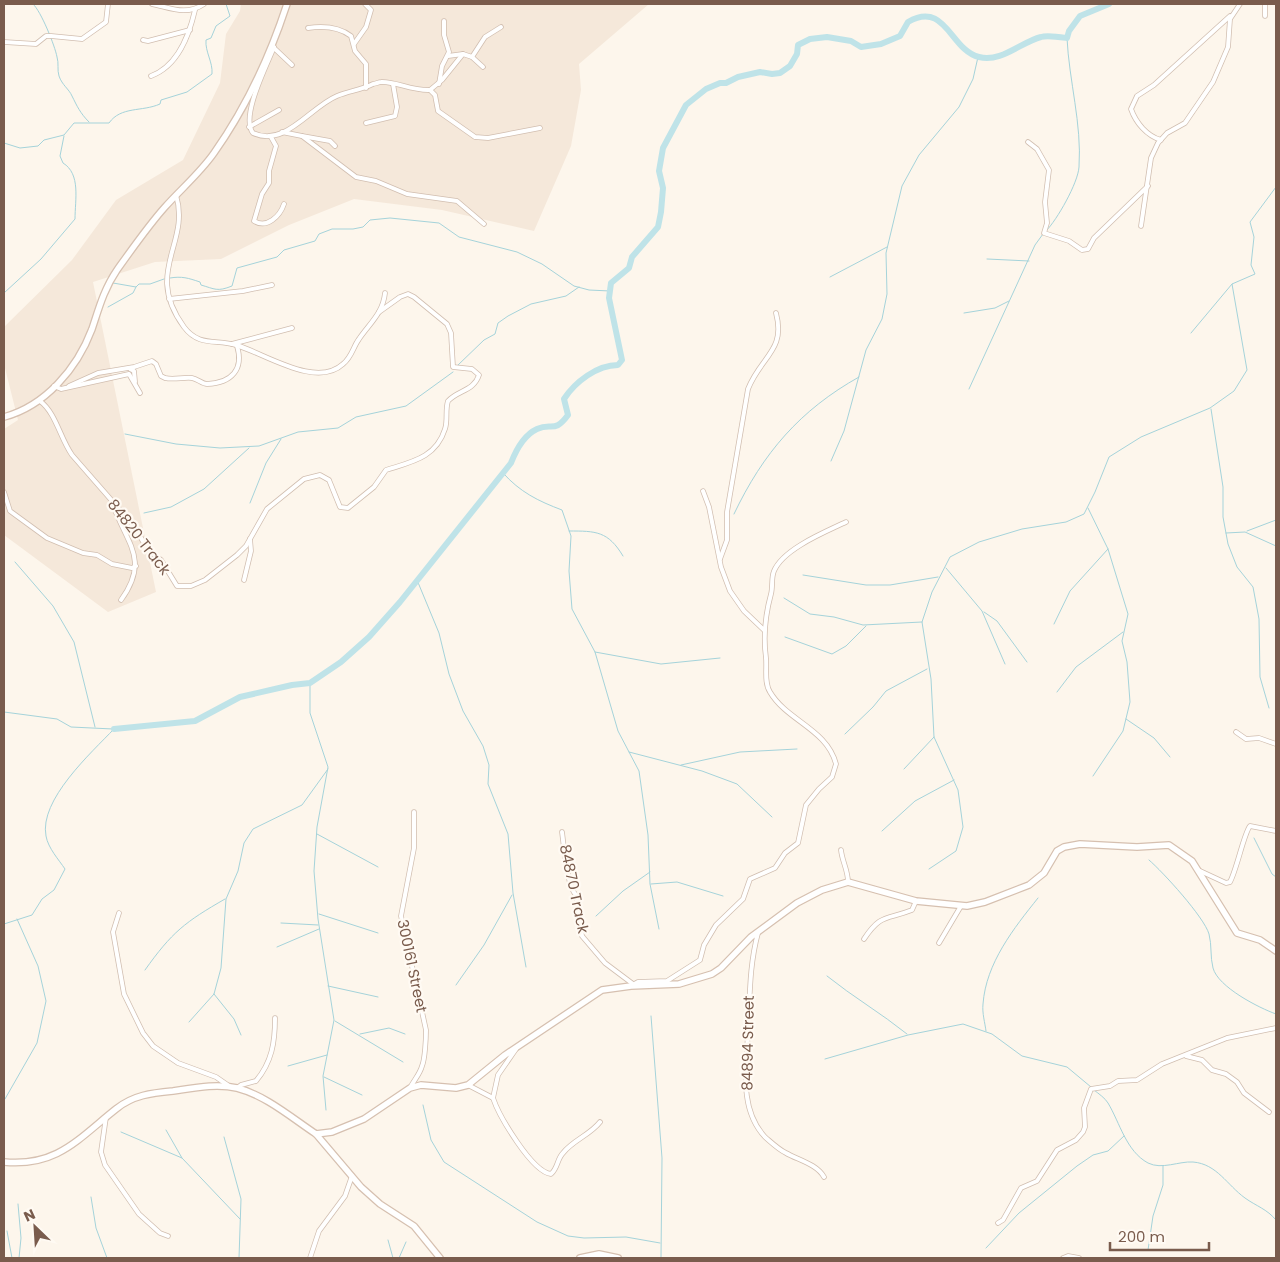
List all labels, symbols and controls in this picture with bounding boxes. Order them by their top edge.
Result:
street label: 84820 Track [103,494,176,579]
street label: 84870 Track [555,842,594,936]
street label: 300161 Street [392,917,433,1014]
street label: 84894 Street [736,995,759,1091]
north arrow [10,1202,60,1252]
text: N [21,1204,39,1227]
scale bar [1110,1220,1209,1252]
text: 200 m [1118,1226,1165,1247]

